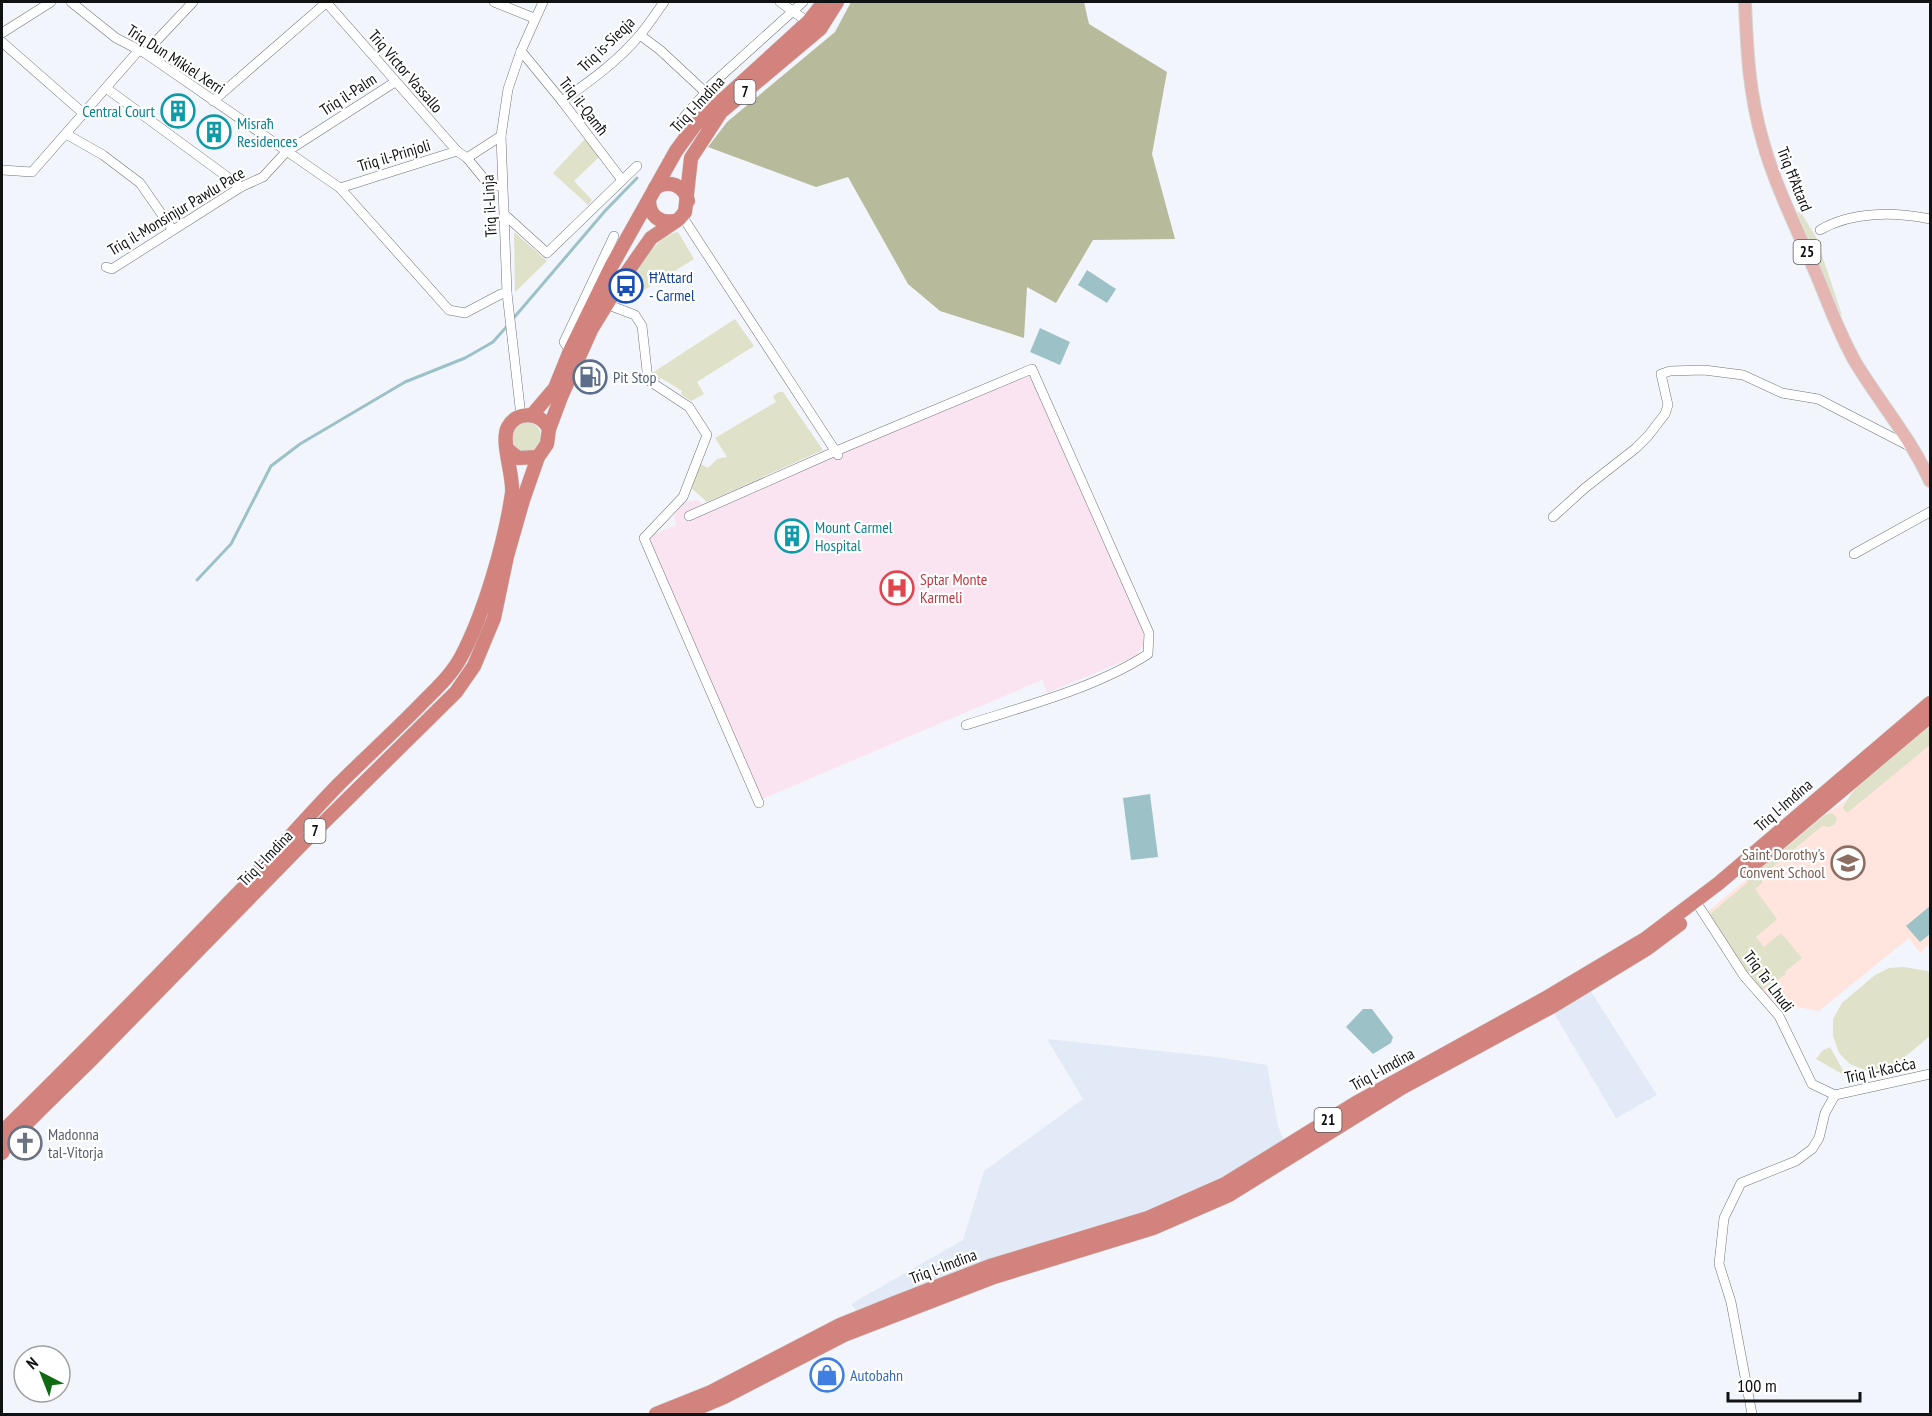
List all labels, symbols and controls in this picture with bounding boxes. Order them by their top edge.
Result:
street label: Triq is-Sieqja [573,12,639,76]
street label: Triq Dun Mikiel Xerri [123,20,229,98]
street label: Triq Victor Vassallo [365,25,448,117]
street label: Triq il-Palm [316,68,380,120]
street label: Triq l-Imdina [666,71,728,137]
street label: Triq il-Qamħ [555,73,613,139]
road number: 7 [734,80,756,104]
building icon: Central Court [160,93,196,129]
place label: Central Court [82,101,156,121]
place label: Misraħ Residences [237,113,298,151]
building icon: Misraħ Residences [196,114,232,150]
street label: Triq il-Prinjoli [355,134,433,176]
street label: Triq Ħ'Attard [1773,144,1817,214]
street label: Triq il-Monsinjur Pawlu Pace [104,162,248,260]
street label: Triq il-Linja [477,174,501,238]
road number: 25 [1794,240,1820,264]
place label: Ħ'Attard - Carmel [649,267,695,305]
bus stop icon: Ħ'Attard - Carmel [608,268,644,304]
fuel station icon: Pit Stop [572,359,608,395]
place label: Pit Stop [613,367,657,387]
place label: Mount Carmel Hospital [815,517,893,555]
building icon: Mount Carmel Hospital [774,518,810,554]
place label: Sptar Monte Karmeli [920,569,987,607]
hospital icon: Sptar Monte Karmeli [879,570,915,606]
street label: Triq l-Imdina [1750,774,1816,836]
road number: 7 [304,819,326,843]
street label: Triq l-Imdina [233,826,297,890]
place label: Saint Dorothy's Convent School [1739,844,1825,882]
school or university icon: Saint Dorothy's Convent School [1830,845,1866,881]
street label: Triq Ta' Lhudi [1739,946,1799,1016]
street label: Triq l-Imdina [1346,1043,1418,1095]
street label: Triq il-Kaċċa [1843,1053,1917,1087]
road number: 21 [1314,1108,1342,1132]
place label: Madonna tal-Vitorja [48,1124,103,1162]
church icon: Madonna tal-Vitorja [7,1125,43,1161]
street label: Triq l-Imdina [907,1244,979,1288]
north arrow [12,1344,72,1404]
text: N [22,1353,42,1373]
shop icon: Autobahn [809,1357,845,1393]
place label: Autobahn [850,1365,903,1385]
scale bar [1728,1365,1860,1403]
text: 100 m [1737,1374,1777,1397]

